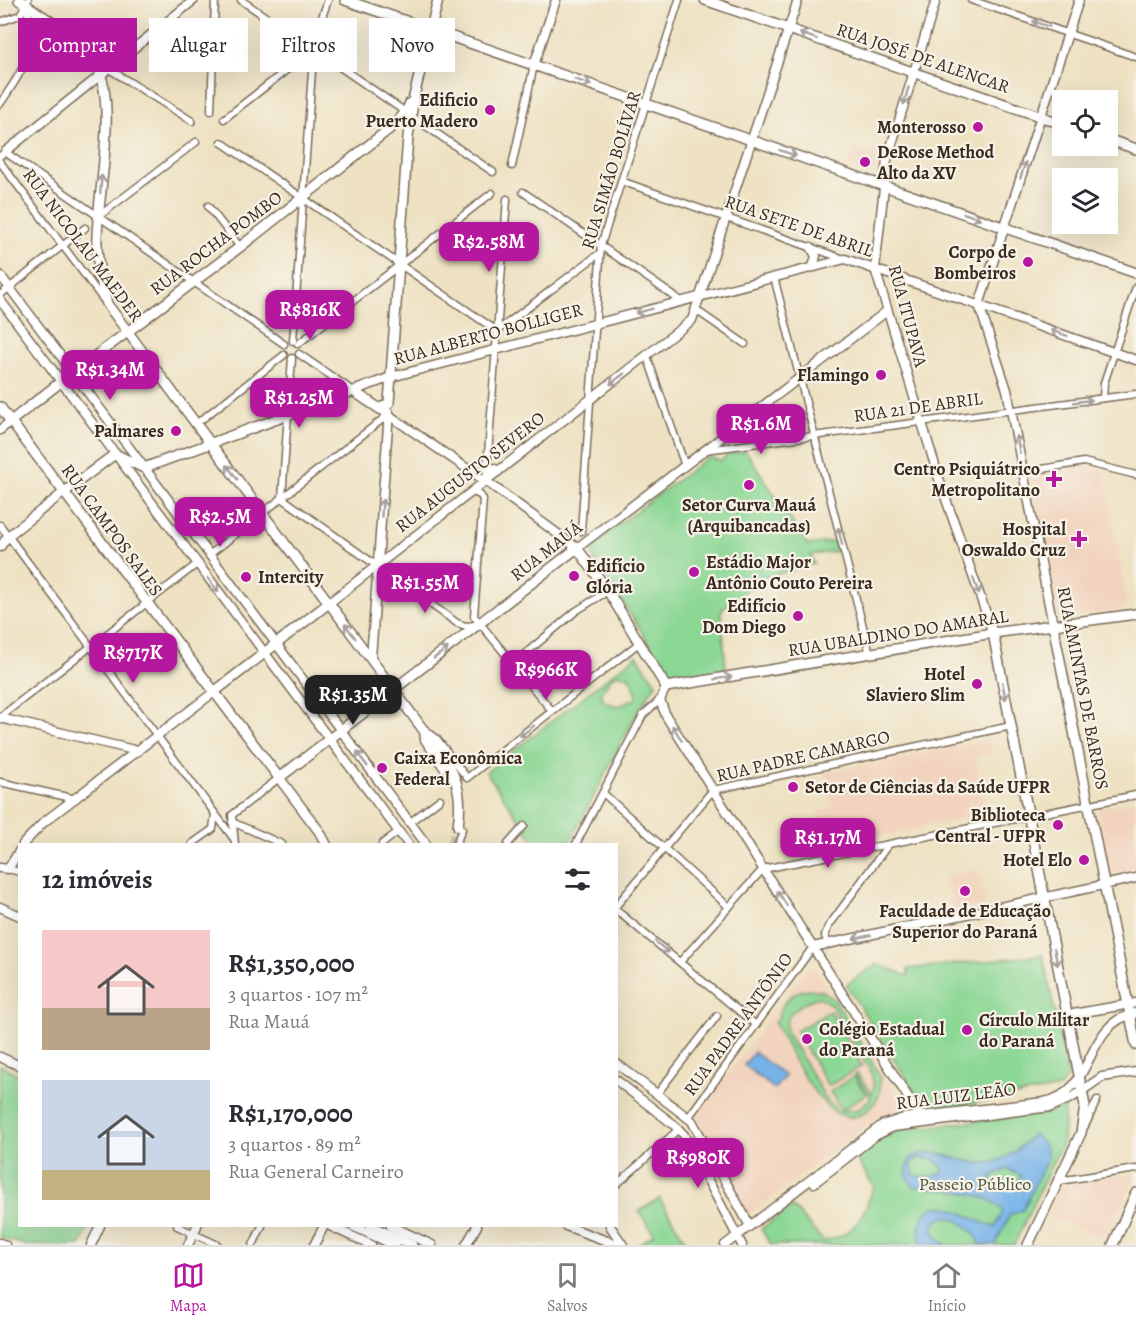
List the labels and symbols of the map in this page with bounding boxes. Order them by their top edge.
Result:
street label: RUA JOSÉ DE ALENCAR [833,17,1013,99]
one-way arrow [1032,18,1051,29]
one-way arrow [799,29,818,40]
one-way arrow [574,78,592,89]
one-way arrow [899,86,911,105]
place label: Edificio Puerto Madero [366,88,478,133]
street label: RUA SIMÃO BOLÍVAR [575,88,647,252]
marker: Edificio Puerto Madero [483,103,497,117]
place label: Monterosso [877,115,966,139]
marker: Monterosso [971,120,985,134]
place label: DeRose Method Alto da XV [876,140,995,185]
one-way arrow [778,148,797,159]
marker: DeRose Method Alto da XV [858,155,872,169]
one-way arrow [1019,161,1030,180]
street label: RUA NICOLAU MAEDER [17,163,149,327]
one-way arrow [95,175,106,195]
street label: RUA ROCHA POMBO [145,185,287,301]
street label: RUA SETE DE ABRIL [721,189,877,263]
one-way arrow [962,212,981,223]
pin: R$2.58M [434,222,544,273]
place label: Corpo de Bombeiros [934,240,1016,285]
marker: Corpo de Bombeiros [1021,255,1035,269]
street label: RUA ITUPAVA [883,262,933,370]
pin: R$816K [261,290,359,341]
street label: RUA ALBERTO BOLLIGER [391,297,585,371]
one-way arrow [635,305,654,317]
one-way arrow [1050,327,1069,338]
pin: R$1.34M [55,350,165,401]
place label: Flamingo [797,363,869,387]
marker: Flamingo [874,368,888,382]
one-way arrow [609,373,625,386]
pin: R$1.25M [244,378,354,429]
street label: RUA 21 DE ABRIL [852,386,985,428]
one-way arrow [1072,395,1092,406]
pin: R$1.6M [712,404,810,455]
street label: RUA AUGUSTO SEVERO [390,406,550,538]
place label: Palmares [94,419,164,443]
marker: Palmares [169,424,183,438]
one-way arrow [1012,435,1023,454]
place label: Centro Psiquiátrico Metropolitano [894,457,1040,502]
street label: RUA CAMPOS SALES [56,459,168,601]
one-way arrow [225,464,238,480]
marker: Centro Psiquiátrico Metropolitano [1045,470,1063,488]
marker: Setor Curva Mauá (Arquibancadas) [742,478,756,492]
place label: Setor Curva Mauá (Arquibancadas) [682,493,816,538]
pin: R$2.5M [171,497,269,548]
one-way arrow [377,498,388,518]
street label: RUA MAUÁ [505,515,587,587]
place label: Hospital Oswaldo Cruz [962,517,1066,562]
one-way arrow [834,527,846,546]
marker: Hospital Oswaldo Cruz [1070,530,1088,548]
place label: Estádio Major Antônio Couto Pereira [705,550,873,595]
place label: Edifício Glória [586,554,645,599]
pin: R$1.55M [370,563,480,614]
place label: Intercity [258,565,324,589]
marker: Estádio Major Antônio Couto Pereira [687,565,701,579]
marker: Edifício Glória [567,569,581,583]
marker: Intercity [239,570,253,584]
one-way arrow [206,576,219,592]
one-way arrow [971,576,982,595]
street label: RUA AMINTAS DE BARROS [1052,584,1114,792]
place label: Edifício Dom Diego [702,594,786,639]
street label: RUA UBALDINO DO AMARAL [786,604,1011,662]
marker: Edifício Dom Diego [791,609,805,623]
one-way arrow [344,623,357,639]
pin: R$717K [84,633,182,684]
one-way arrow [433,646,449,659]
pin: R$966K [497,650,595,701]
place label: Hotel Slaviero Slim [866,662,965,707]
one-way arrow [713,672,733,683]
pin: R$1.35M [298,675,408,726]
marker: Hotel Slaviero Slim [970,677,984,691]
one-way arrow [999,681,1010,700]
one-way arrow [519,724,535,737]
street label: RUA PADRE CAMARGO [714,724,892,788]
one-way arrow [671,725,683,742]
place label: Caixa Econômica Federal [394,746,523,791]
one-way arrow [355,752,368,768]
marker: Caixa Econômica Federal [375,761,389,775]
place label: Setor de Ciências da Saúde UFPR [805,775,1051,799]
marker: Setor de Ciências da Saúde UFPR [786,780,800,794]
place label: Biblioteca Central - UFPR [935,803,1046,848]
pin: R$1.17M [773,818,883,869]
marker: Biblioteca Central - UFPR [1051,818,1065,832]
place label: Hotel Elo [1003,848,1072,872]
marker: Hotel Elo [1077,853,1091,867]
marker: Faculdade de Educação Superior do Paraná [958,884,972,898]
one-way arrow [775,890,787,907]
place label: Faculdade de Educação Superior do Paraná [879,899,1051,944]
one-way arrow [853,932,872,943]
one-way arrow [654,941,670,954]
one-way arrow [1051,946,1062,966]
street label: RUA PADRE ANTÔNIO [678,947,798,1101]
place label: Círculo Militar do Paraná [979,1008,1090,1053]
place label: Colégio Estadual do Paraná [819,1017,945,1062]
marker: Círculo Militar do Paraná [960,1023,974,1037]
marker: Colégio Estadual do Paraná [800,1032,814,1046]
street label: RUA LUIZ LEÃO [895,1077,1017,1115]
pin: R$980K [649,1138,747,1189]
park label: Passeio Público [919,1172,1031,1196]

